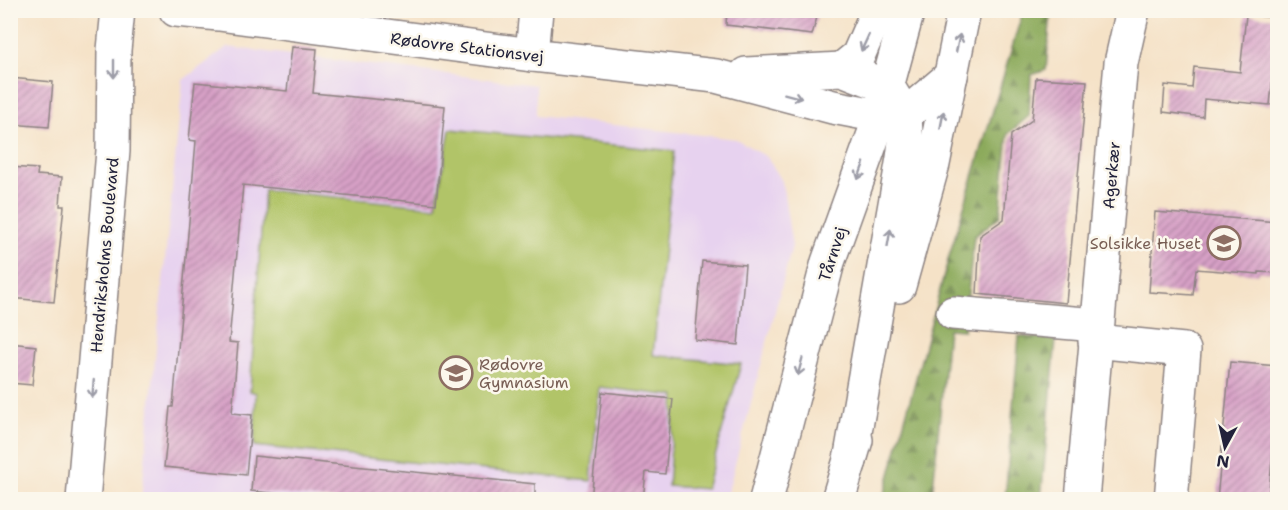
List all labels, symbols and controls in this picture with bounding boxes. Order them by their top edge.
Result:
street label: Rødovre Stationsvej [389,28,545,67]
one-way arrow [858,34,870,52]
one-way arrow [953,34,964,53]
one-way arrow [108,58,120,78]
one-way arrow [783,91,802,103]
one-way arrow [937,111,948,130]
street label: Agerkær [1098,140,1125,210]
street label: Hendriksholms Boulevard [85,156,124,354]
one-way arrow [854,161,865,180]
street label: Tårnvej [814,224,851,284]
school or university icon: Solsikke Huset [1206,225,1242,261]
one-way arrow [884,229,895,248]
place label: Solsikke Huset [1090,233,1201,254]
place label: Rødovre Gymnasium [479,354,569,393]
school or university icon: Rødovre Gymnasium [438,355,474,391]
one-way arrow [793,357,805,376]
one-way arrow [87,378,98,398]
north arrow [1195,417,1255,477]
text: N [1215,450,1231,473]

